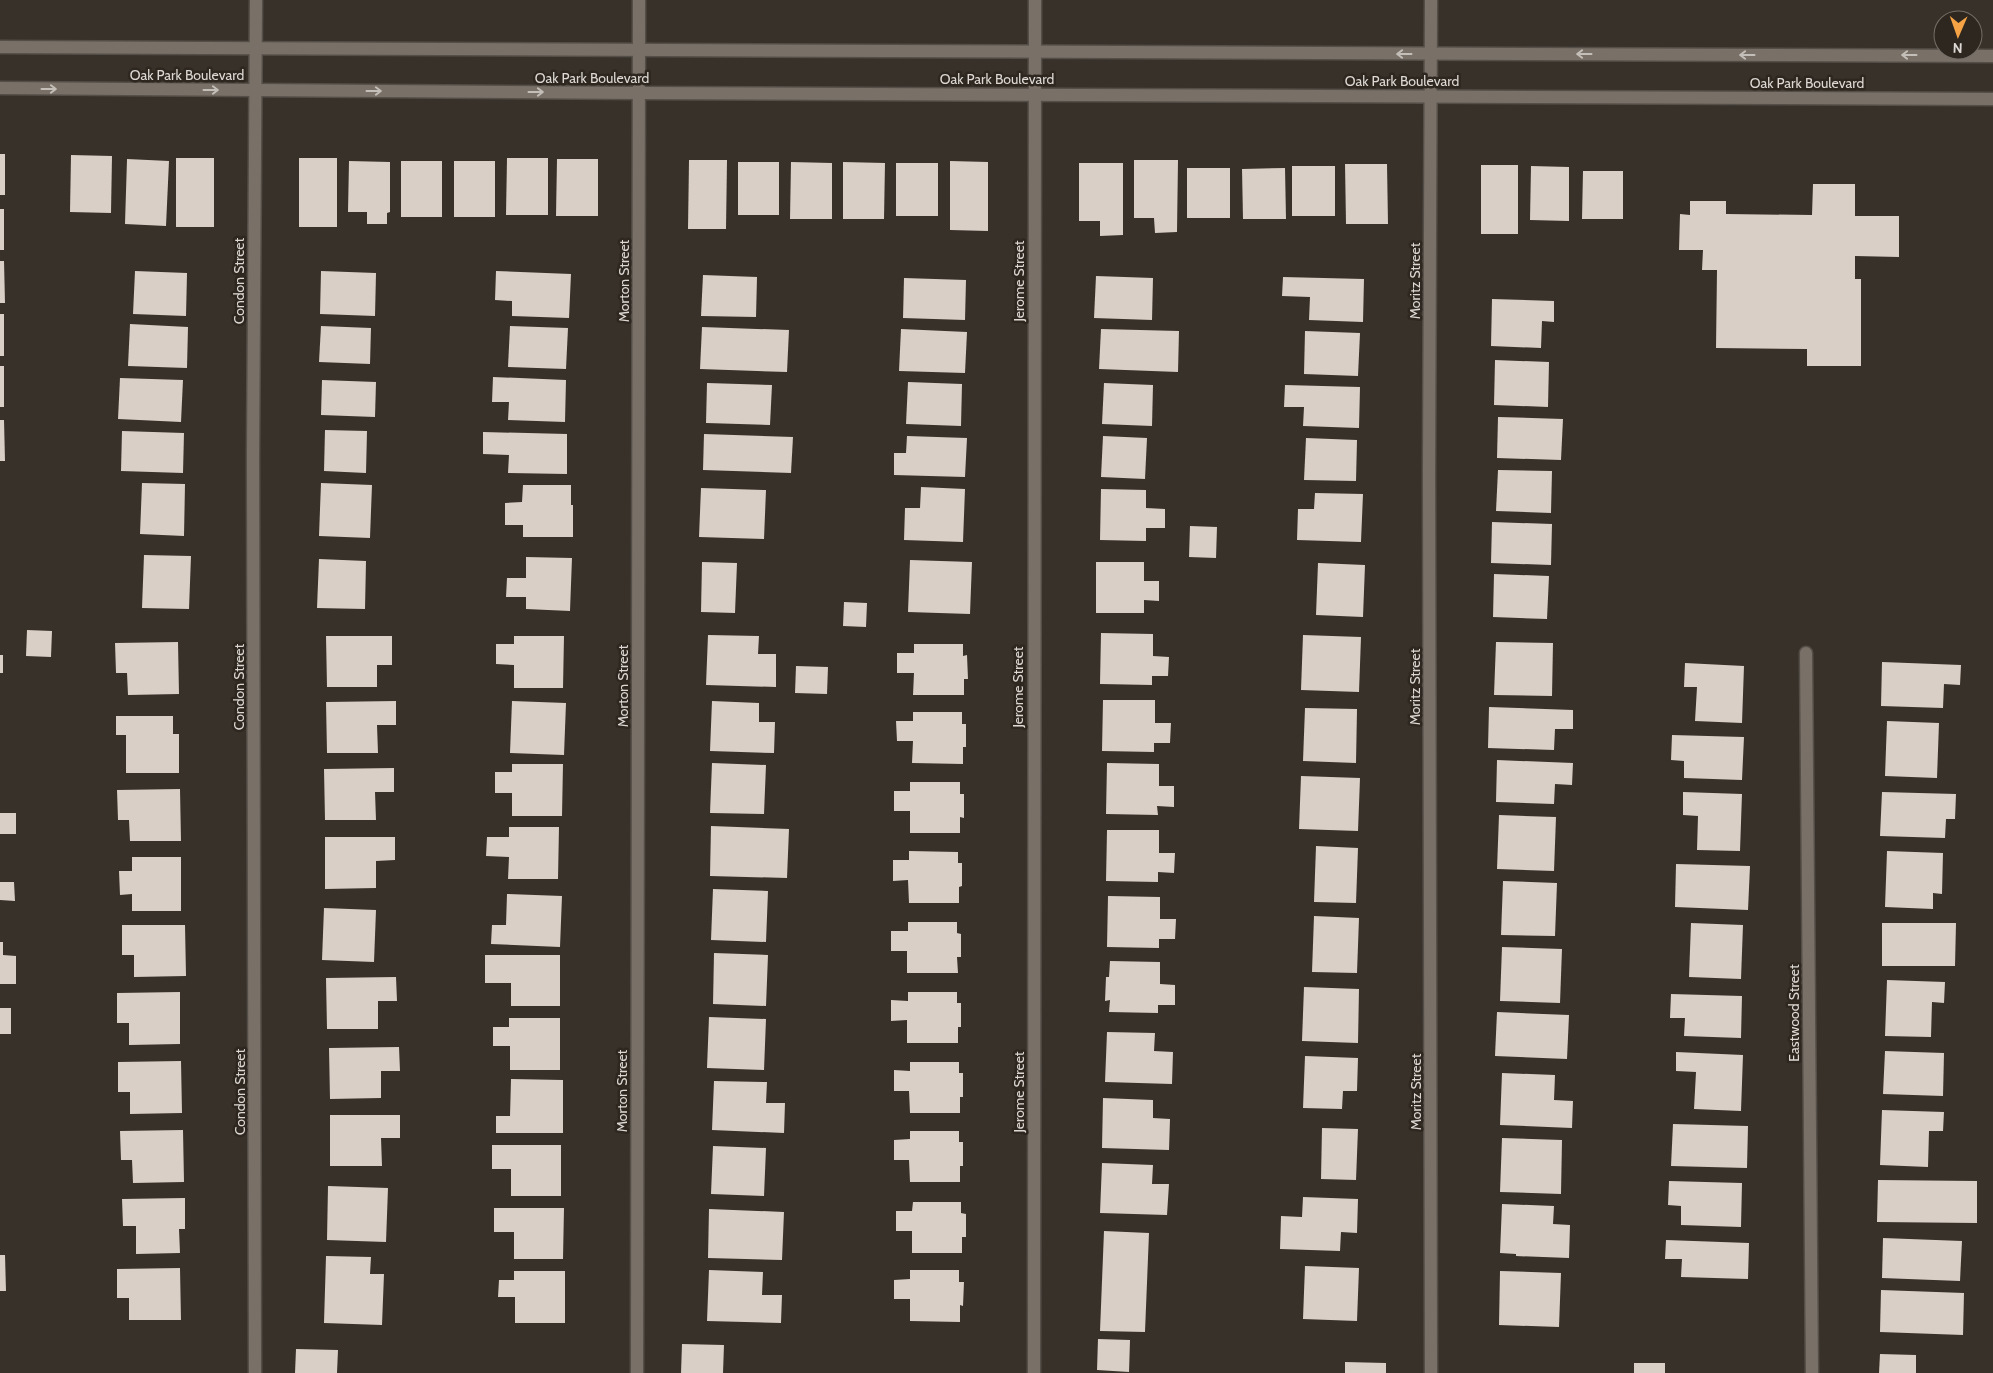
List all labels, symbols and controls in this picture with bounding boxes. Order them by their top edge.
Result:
north arrow [1933,10,1983,60]
text: N [1952,39,1963,57]
one-way arrow [1397,49,1413,58]
one-way arrow [1577,49,1593,59]
one-way arrow [1739,50,1755,59]
one-way arrow [1902,50,1918,60]
street label: Oak Park Boulevard [130,66,244,84]
street label: Oak Park Boulevard [535,69,649,87]
street label: Oak Park Boulevard [940,70,1054,88]
street label: Oak Park Boulevard [1345,72,1459,90]
street label: Oak Park Boulevard [1750,74,1864,92]
one-way arrow [40,84,56,94]
one-way arrow [202,85,219,95]
one-way arrow [365,86,381,96]
one-way arrow [528,87,544,97]
street label: Condon Street [230,238,248,324]
street label: Morton Street [615,239,633,322]
street label: Jerome Street [1010,240,1028,323]
street label: Moritz Street [1406,242,1424,319]
street label: Condon Street [230,644,248,730]
street label: Morton Street [614,644,632,727]
street label: Jerome Street [1009,646,1027,729]
street label: Moritz Street [1406,648,1424,725]
street label: Eastwood Street [1785,964,1803,1062]
street label: Condon Street [231,1049,249,1135]
street label: Morton Street [613,1049,631,1132]
street label: Jerome Street [1010,1051,1028,1134]
street label: Moritz Street [1407,1053,1425,1130]

